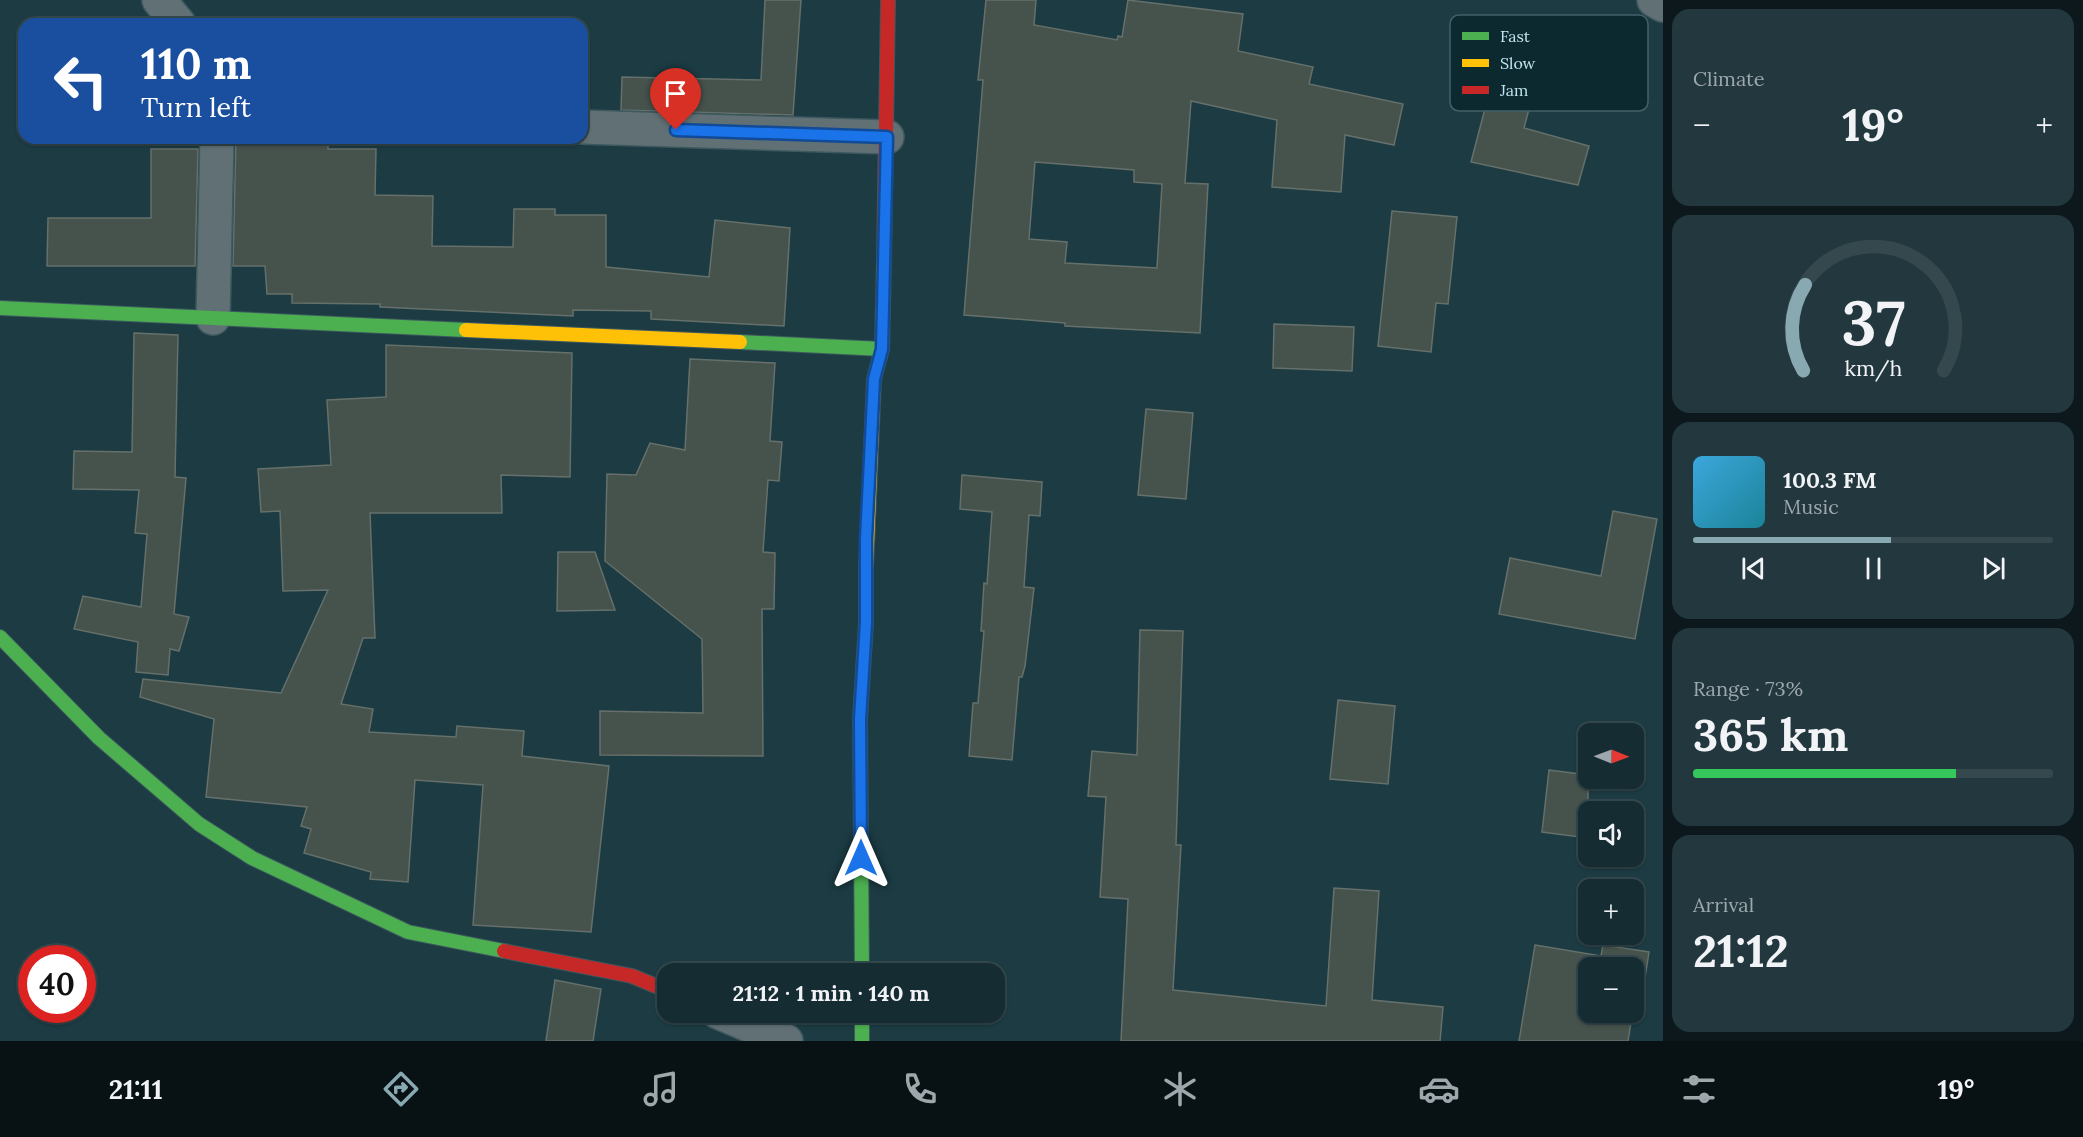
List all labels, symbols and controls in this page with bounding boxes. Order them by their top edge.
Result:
legend [1450,15,1648,111]
text: Fast [1500,26,1531,46]
text: 110 m [141,37,252,91]
icon: left [42,42,120,120]
text: Slow [1500,53,1536,73]
text: Climate [1693,66,1765,91]
pin [650,68,701,130]
icon: arrive [659,77,692,110]
text: Jam [1499,80,1528,100]
text: Turn left [141,90,251,124]
text: 19° [1842,96,1904,153]
text: − [1693,104,1711,146]
text: + [2035,104,2053,146]
text: 37 [1841,282,1905,362]
text: km/h [1844,355,1902,383]
text: 100.3 FM [1783,466,1877,494]
text: Music [1783,494,1839,519]
icon: previous [1737,552,1770,585]
icon: pause [1857,552,1890,585]
icon: next [1977,552,2010,585]
text: Range · 73% [1693,676,1803,701]
text: 365 km [1693,706,1848,763]
north arrow [1578,723,1644,789]
map controls [1578,723,1644,1023]
button: sound [1578,801,1644,867]
position arrow [829,826,893,890]
button: + [1578,879,1644,945]
text: Arrival [1693,892,1754,917]
text: 21:12 [1693,922,1789,979]
speed limit sign: 40 [18,945,96,1023]
button: − [1578,957,1644,1023]
text: 21:12 · 1 min · 140 m [732,979,930,1007]
icon: directions [380,1068,422,1110]
icon: music [640,1068,682,1110]
icon: phone [899,1068,941,1110]
icon: climate [1159,1068,1201,1110]
icon: car [1418,1068,1460,1110]
icon: filters [1678,1068,1720,1110]
text: 21:11 [109,1072,163,1106]
text: 19° [1937,1072,1974,1106]

